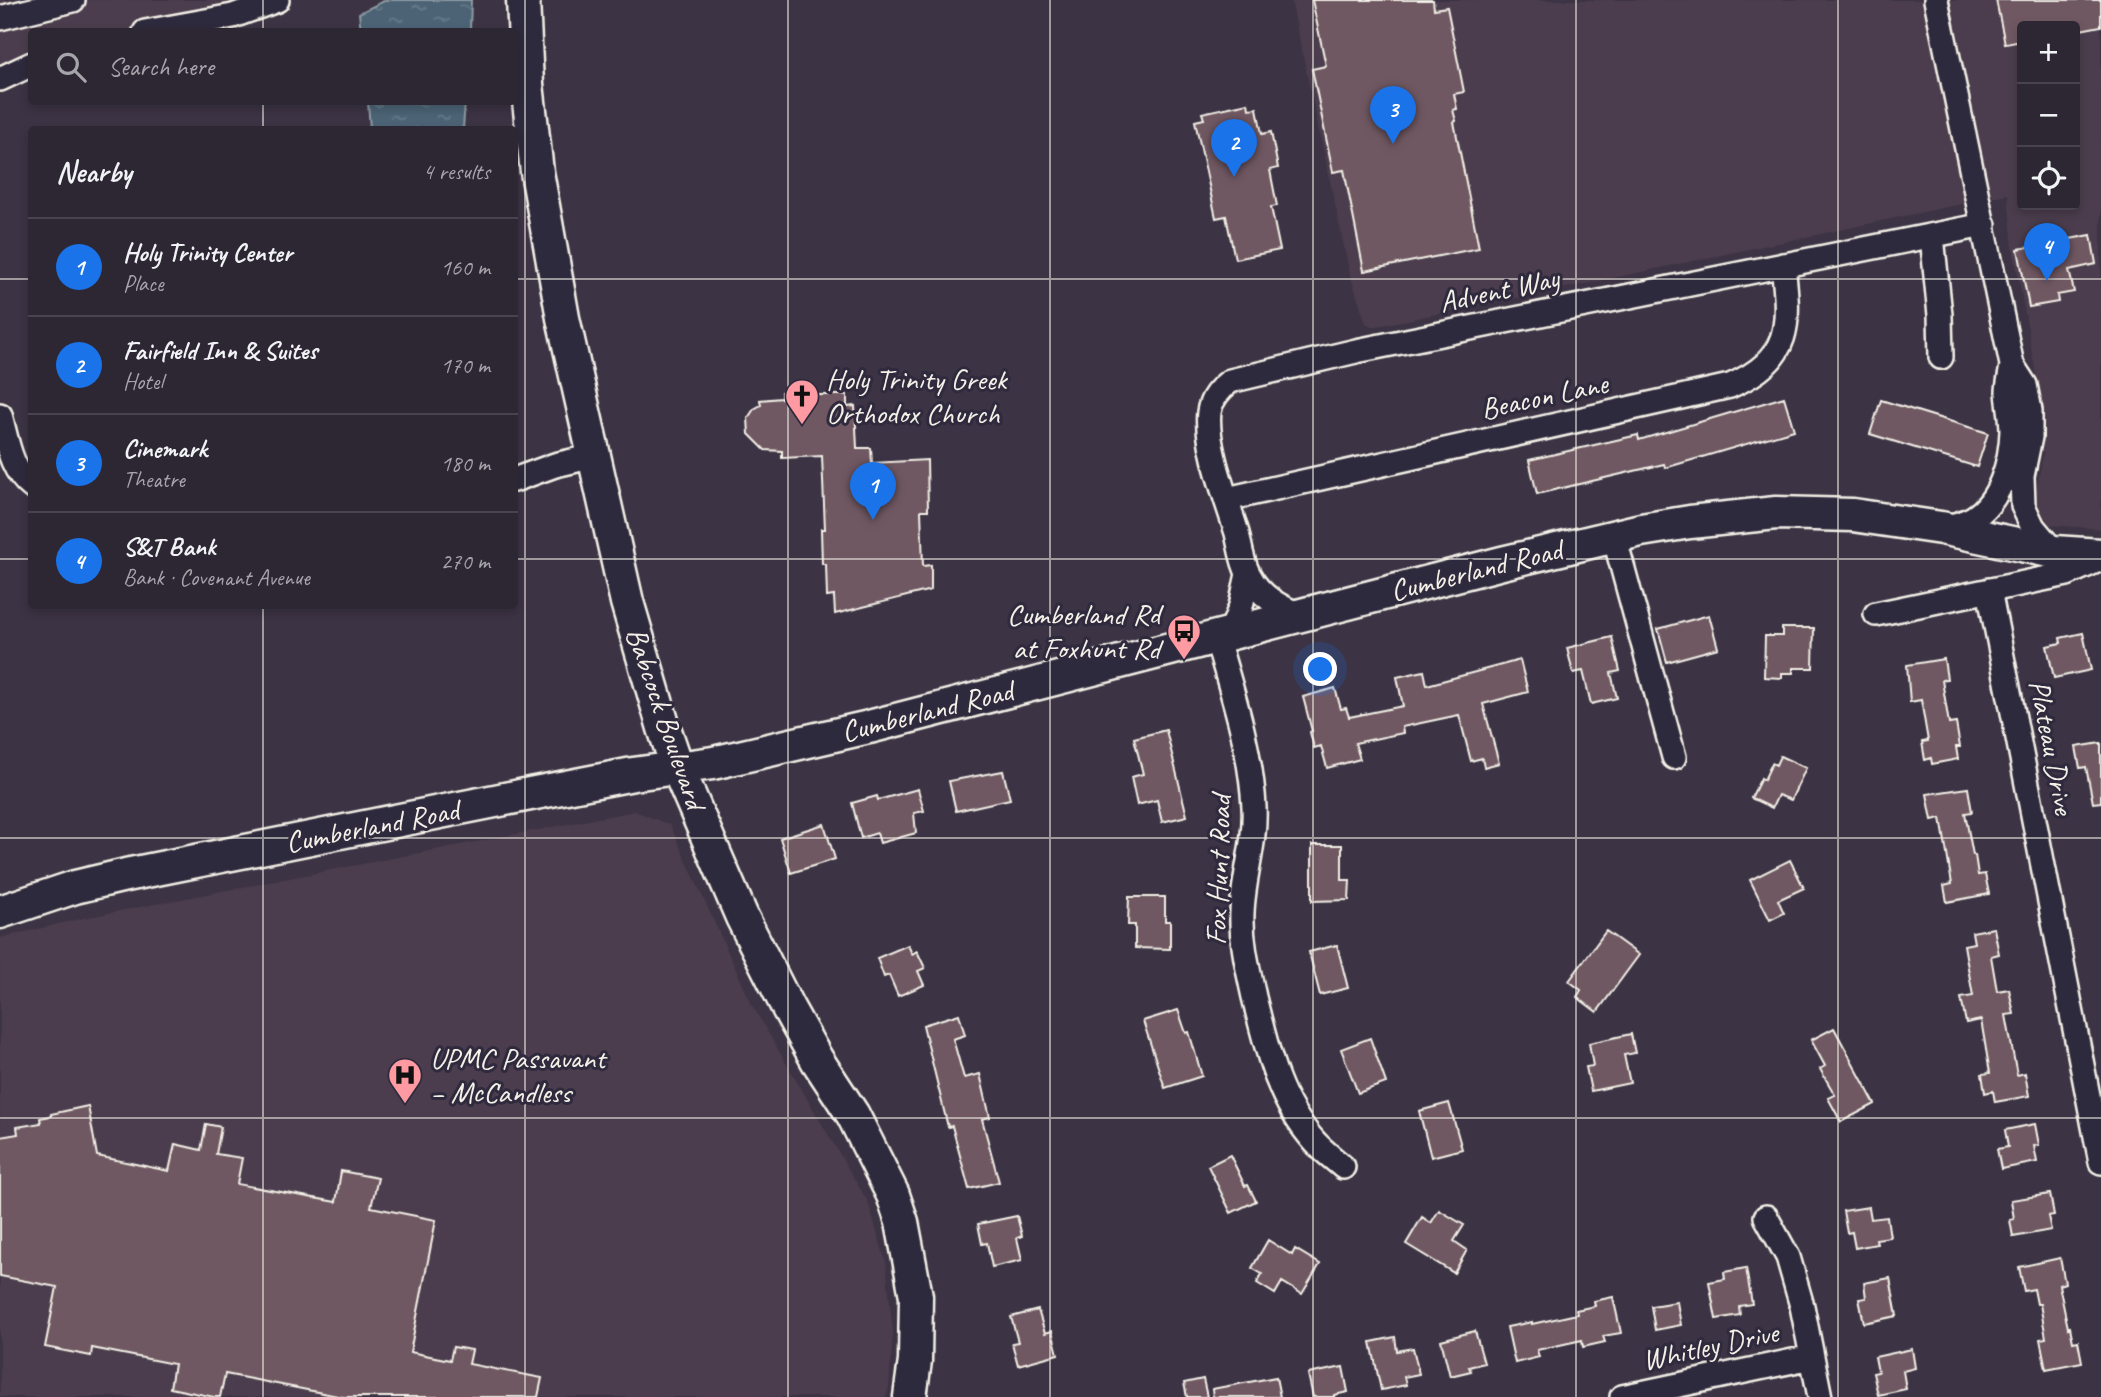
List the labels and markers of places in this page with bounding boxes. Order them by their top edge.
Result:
pin: 3 [1370,86,1416,144]
pin: 2 [1211,119,1257,177]
pin: 4 [2024,223,2070,281]
place label: Holy Trinity Greek Orthodox Church [826,360,1009,432]
church icon: Holy Trinity Greek Orthodox Church [783,377,821,426]
pin: 1 [850,462,896,520]
place label: Cumberland Rd at Foxhunt Rd [1007,595,1164,667]
bus stop icon: Cumberland Rd at Foxhunt Rd [1165,612,1203,661]
place label: UPMC Passavant – McCandless [430,1039,608,1111]
hospital icon: UPMC Passavant – McCandless [386,1056,424,1105]

